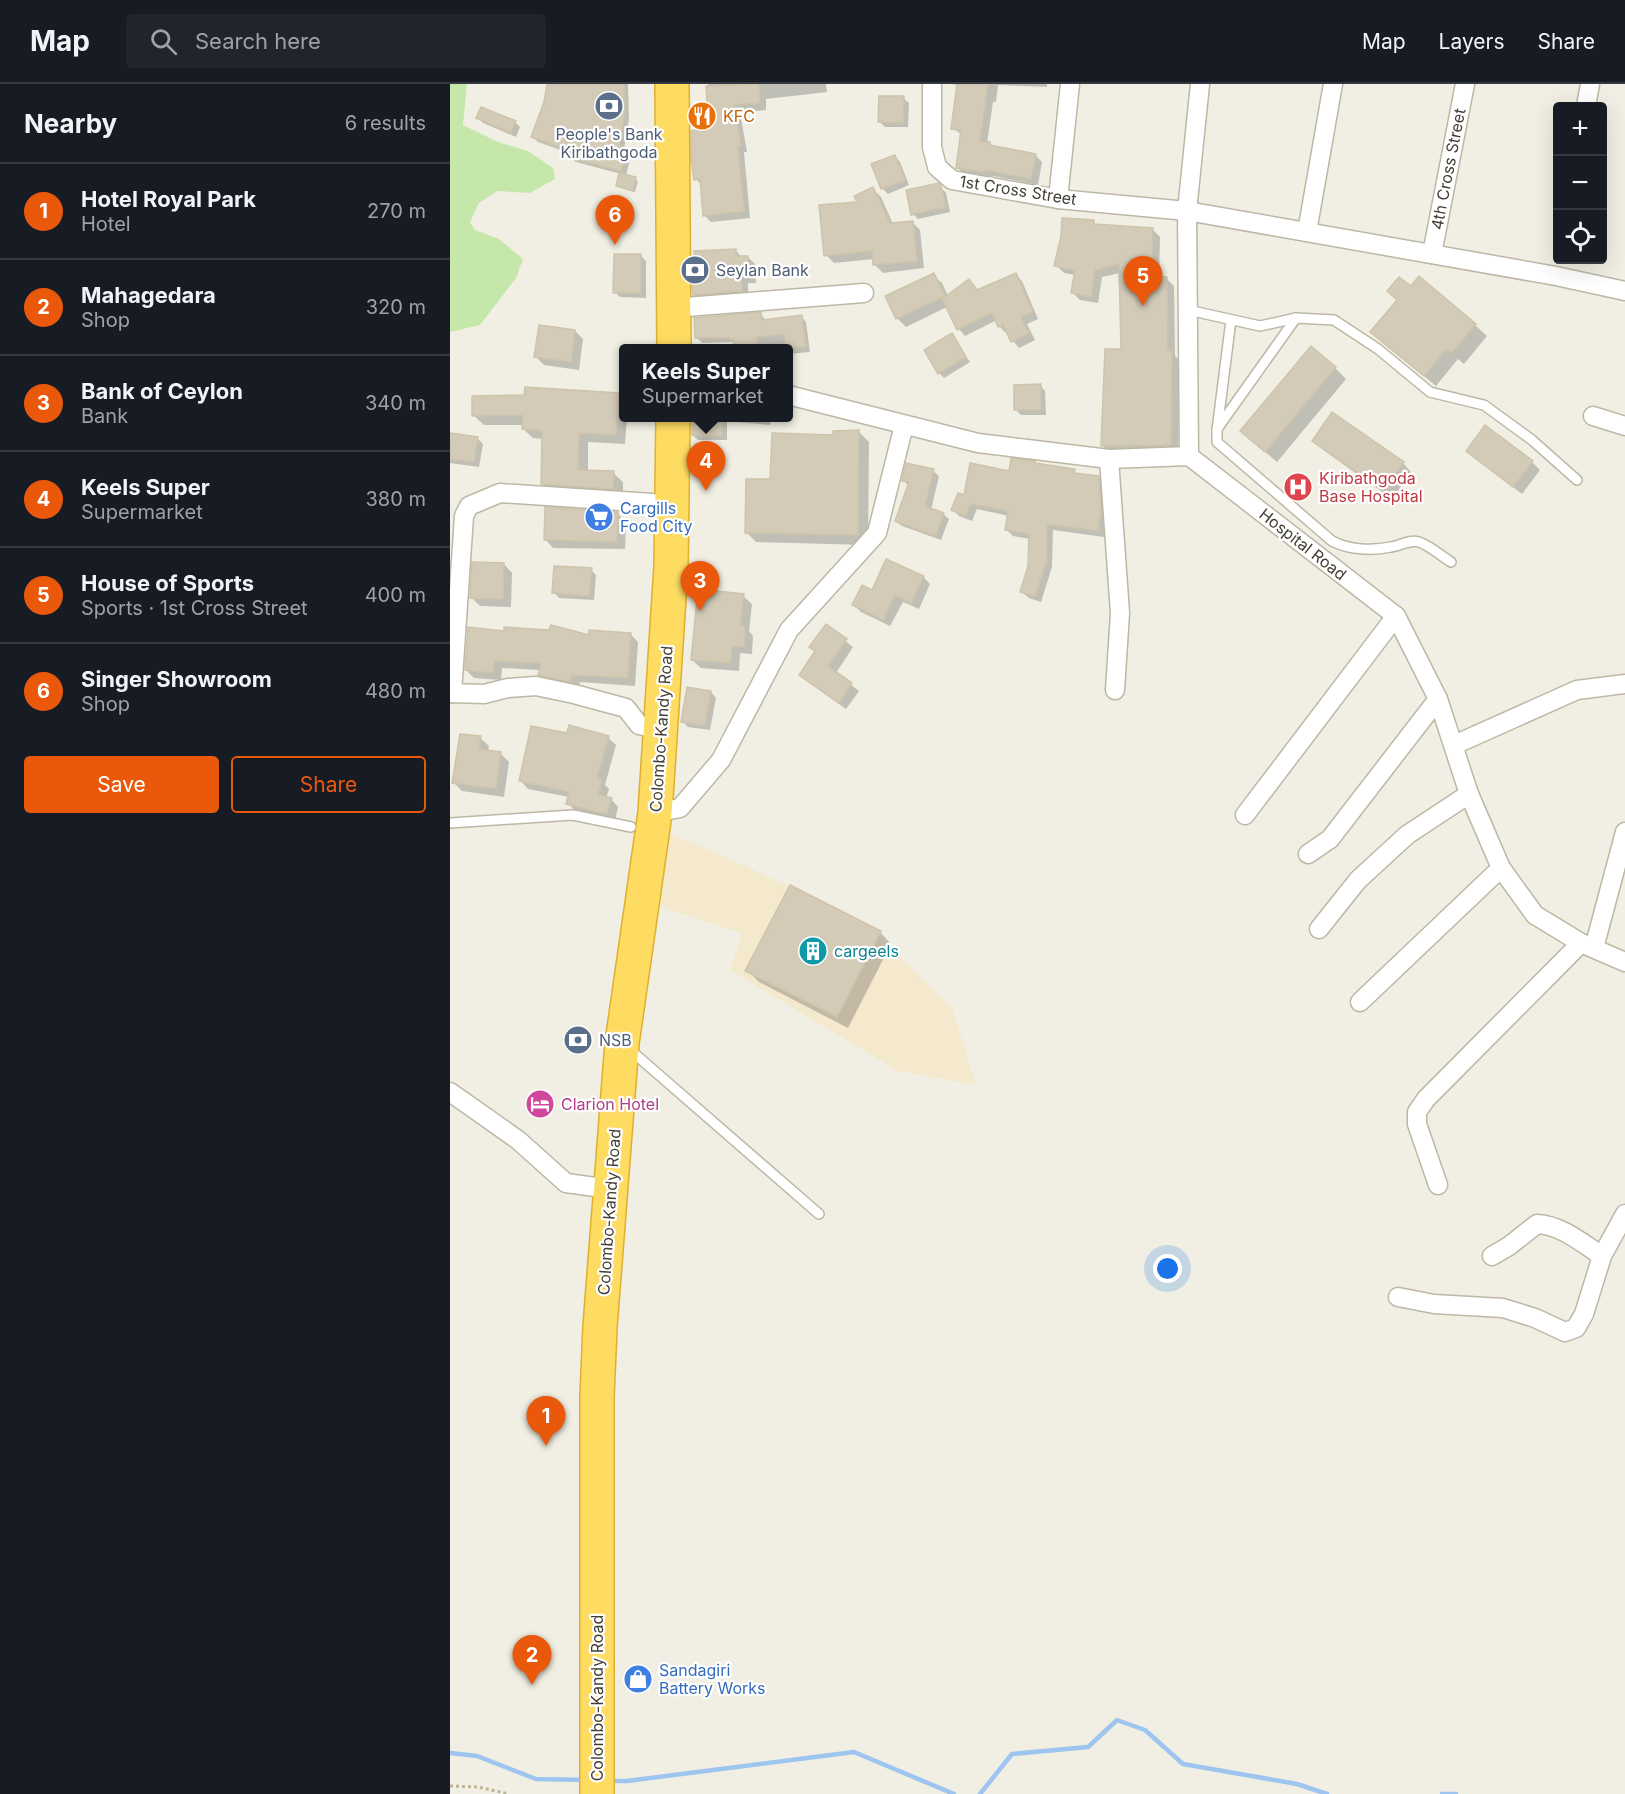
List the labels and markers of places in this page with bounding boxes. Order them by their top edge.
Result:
bank icon: People's Bank Kiribathgoda [593,90,625,122]
restaurant icon: KFC [686,100,718,132]
place label: KFC [723,106,755,126]
place label: People's Bank Kiribathgoda [555,124,663,162]
pin: 6 [596,196,634,245]
bank icon: Seylan Bank [679,254,711,286]
pin: 5 [1124,256,1162,306]
place label: Seylan Bank [716,260,809,280]
pin: 4 [686,442,726,491]
place label: Kiribathgoda Base Hospital [1319,468,1423,506]
hospital icon: Kiribathgoda Base Hospital [1282,471,1314,503]
place label: Cargills Food City [620,498,692,536]
supermarket icon: Cargills Food City [583,501,615,533]
pin: 3 [680,562,720,611]
building icon: cargeels [797,935,829,967]
place label: cargeels [834,941,899,961]
bank icon: NSB [562,1024,594,1056]
place label: NSB [599,1030,632,1050]
hotel icon: Clarion Hotel [524,1088,556,1120]
place label: Clarion Hotel [561,1094,659,1114]
pin: 1 [526,1396,566,1446]
pin: 2 [512,1636,551,1685]
place label: Sandagiri Battery Works [659,1660,766,1698]
shop icon: Sandagiri Battery Works [622,1663,654,1695]

